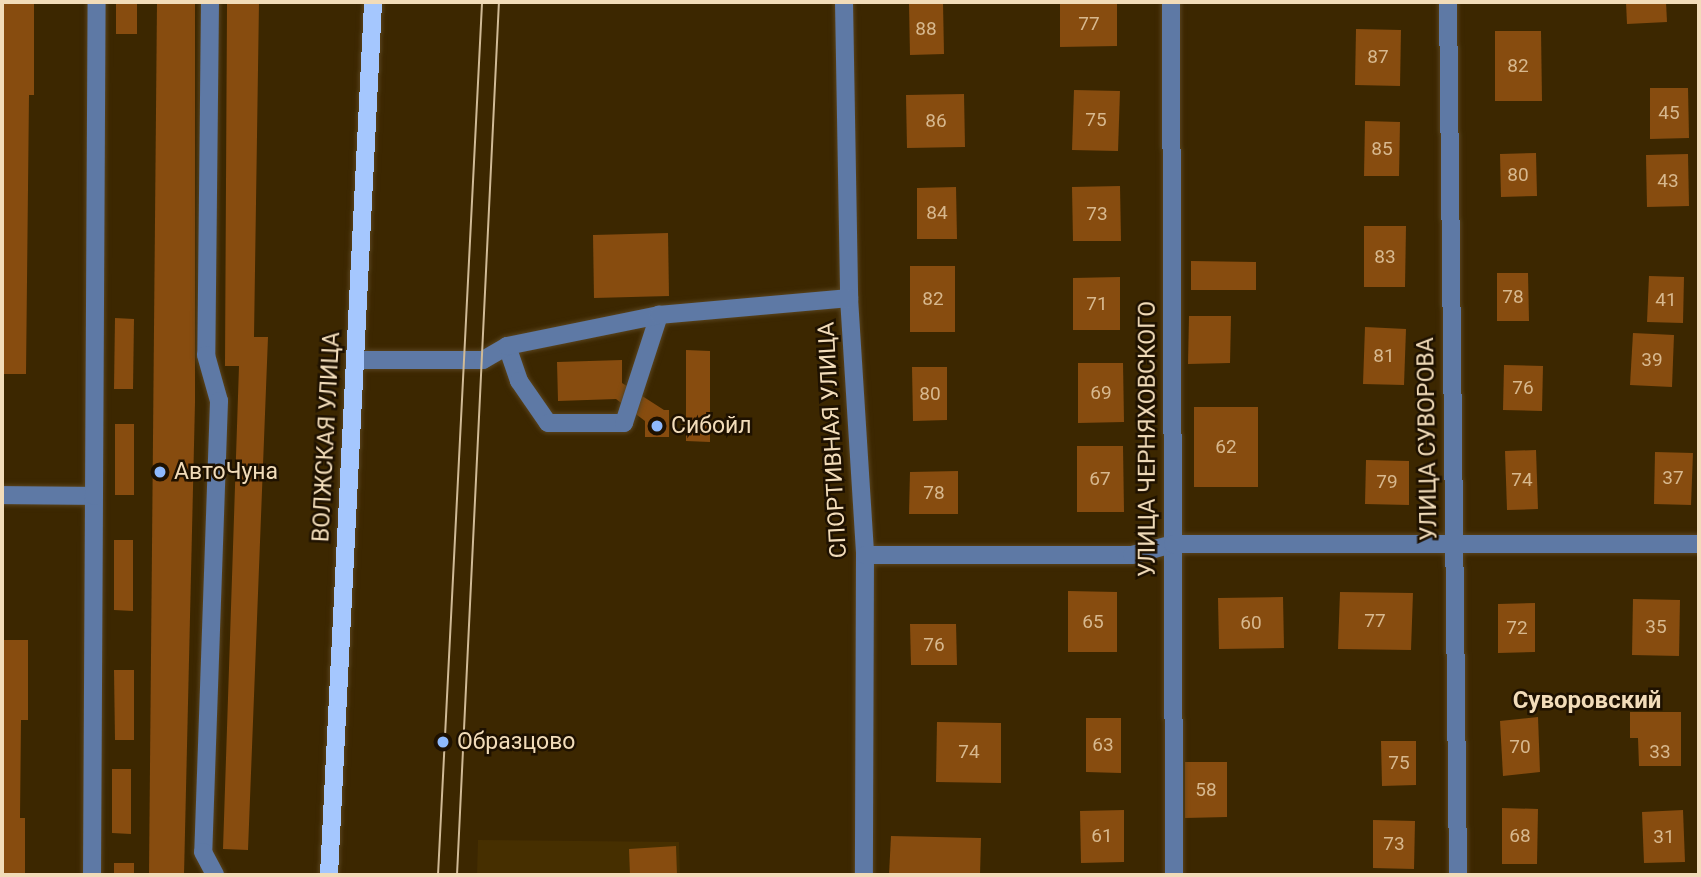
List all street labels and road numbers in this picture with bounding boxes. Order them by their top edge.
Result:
street label: УЛИЦА ЧЕРНЯХОВСКОГО [1134,301,1162,577]
street label: СПОРТИВНАЯ УЛИЦА [813,321,853,559]
street label: ВОЛЖСКАЯ УЛИЦА [308,331,346,543]
street label: УЛИЦА СУВОРОВА [1412,337,1444,541]

